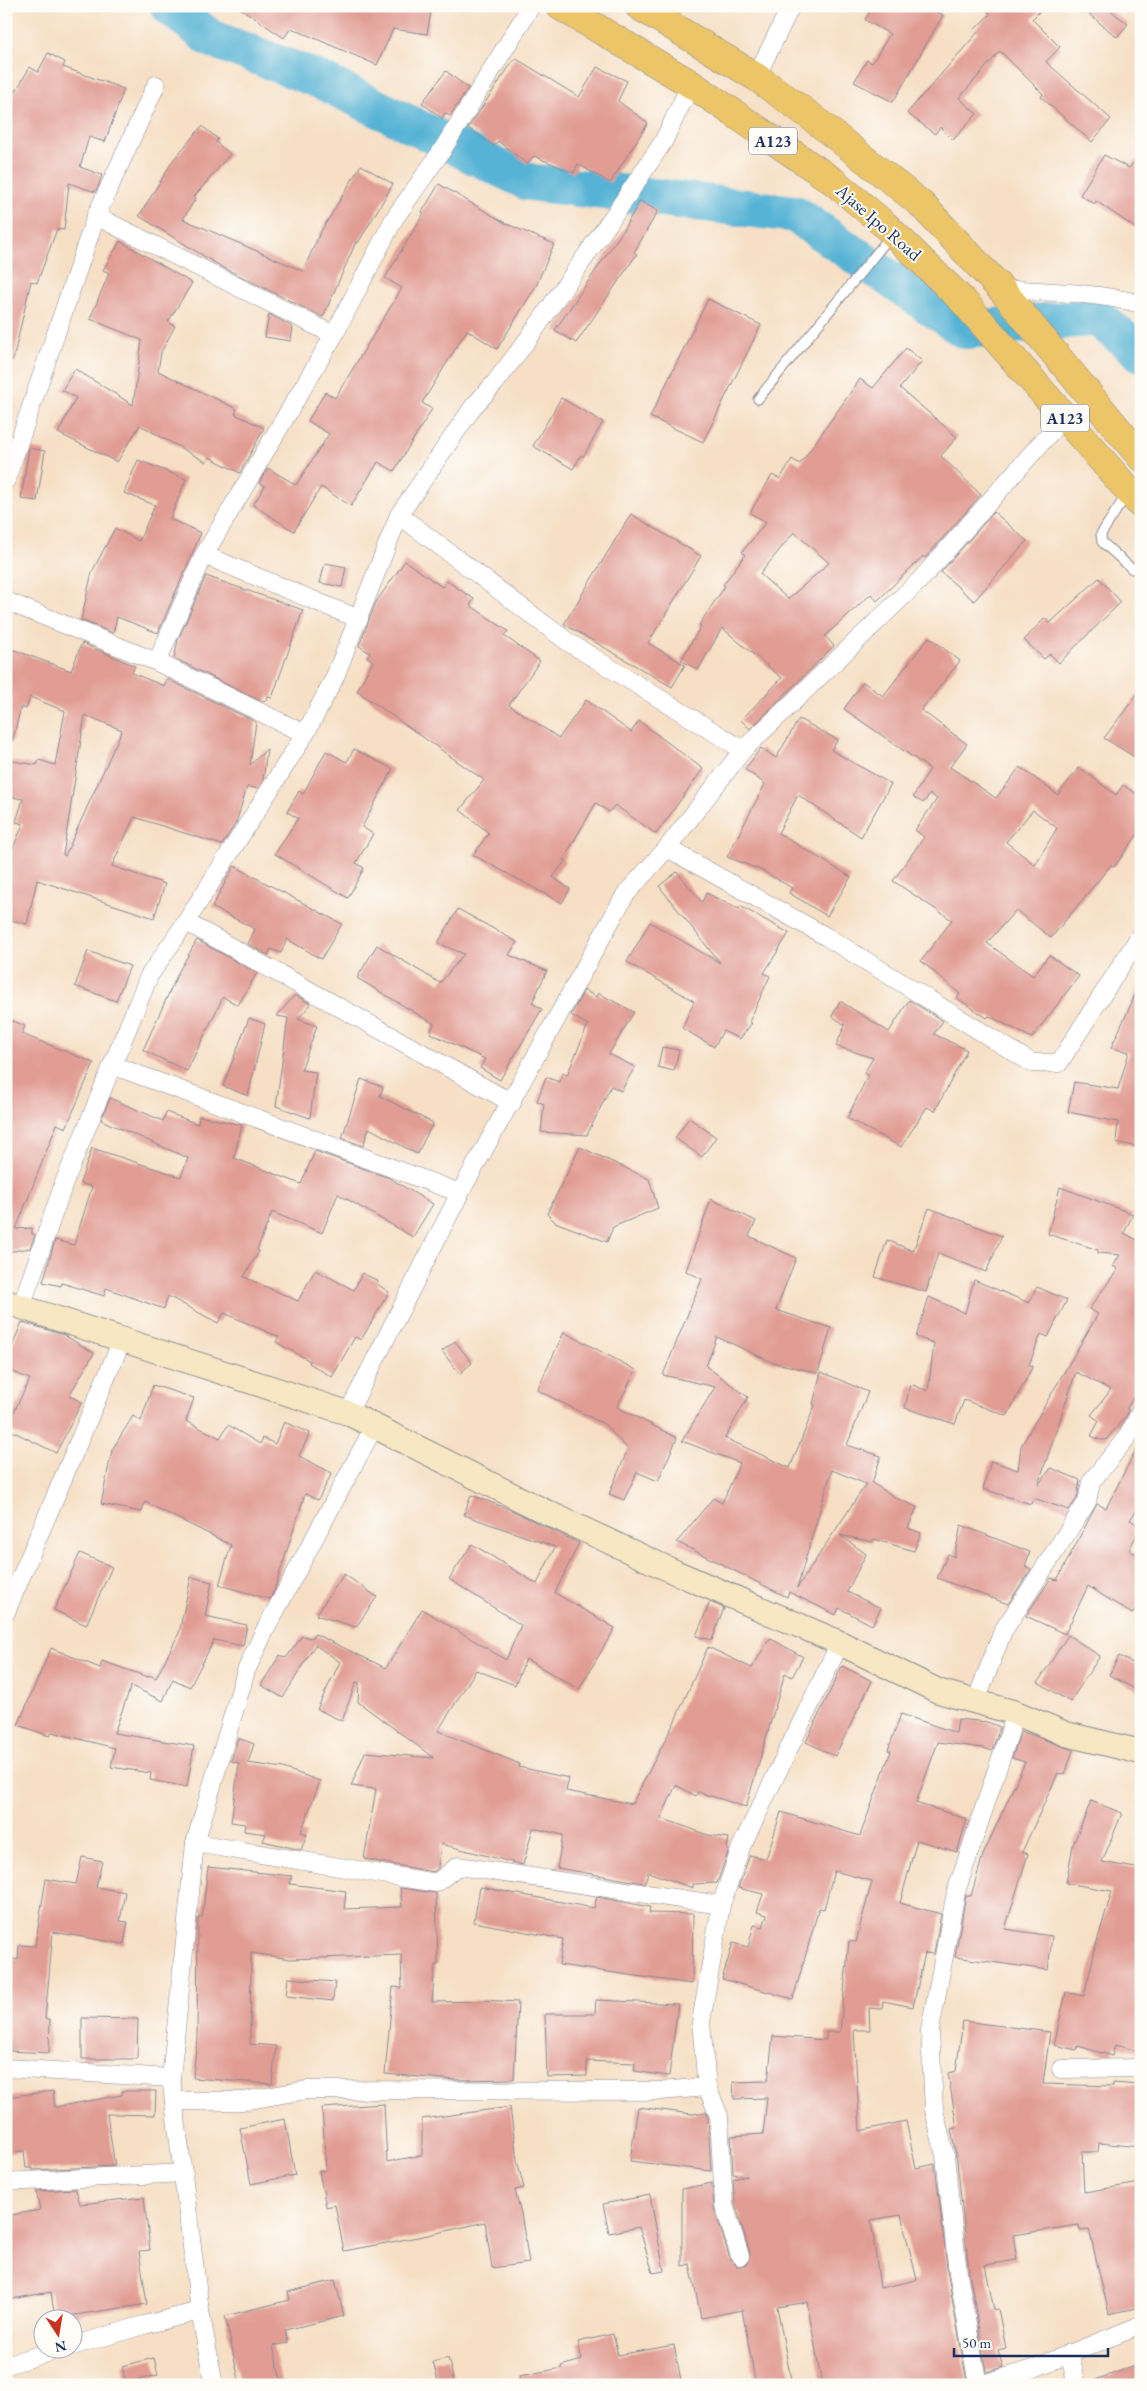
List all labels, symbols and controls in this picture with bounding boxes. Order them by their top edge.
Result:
road number: A123 [749,128,797,154]
street label: Ajase Ipo Road [831,178,927,266]
road number: A123 [1041,404,1089,432]
north arrow [32,2308,82,2358]
scale bar [954,2326,1108,2358]
text: 50 m [962,2333,991,2352]
text: N [53,2337,68,2357]

